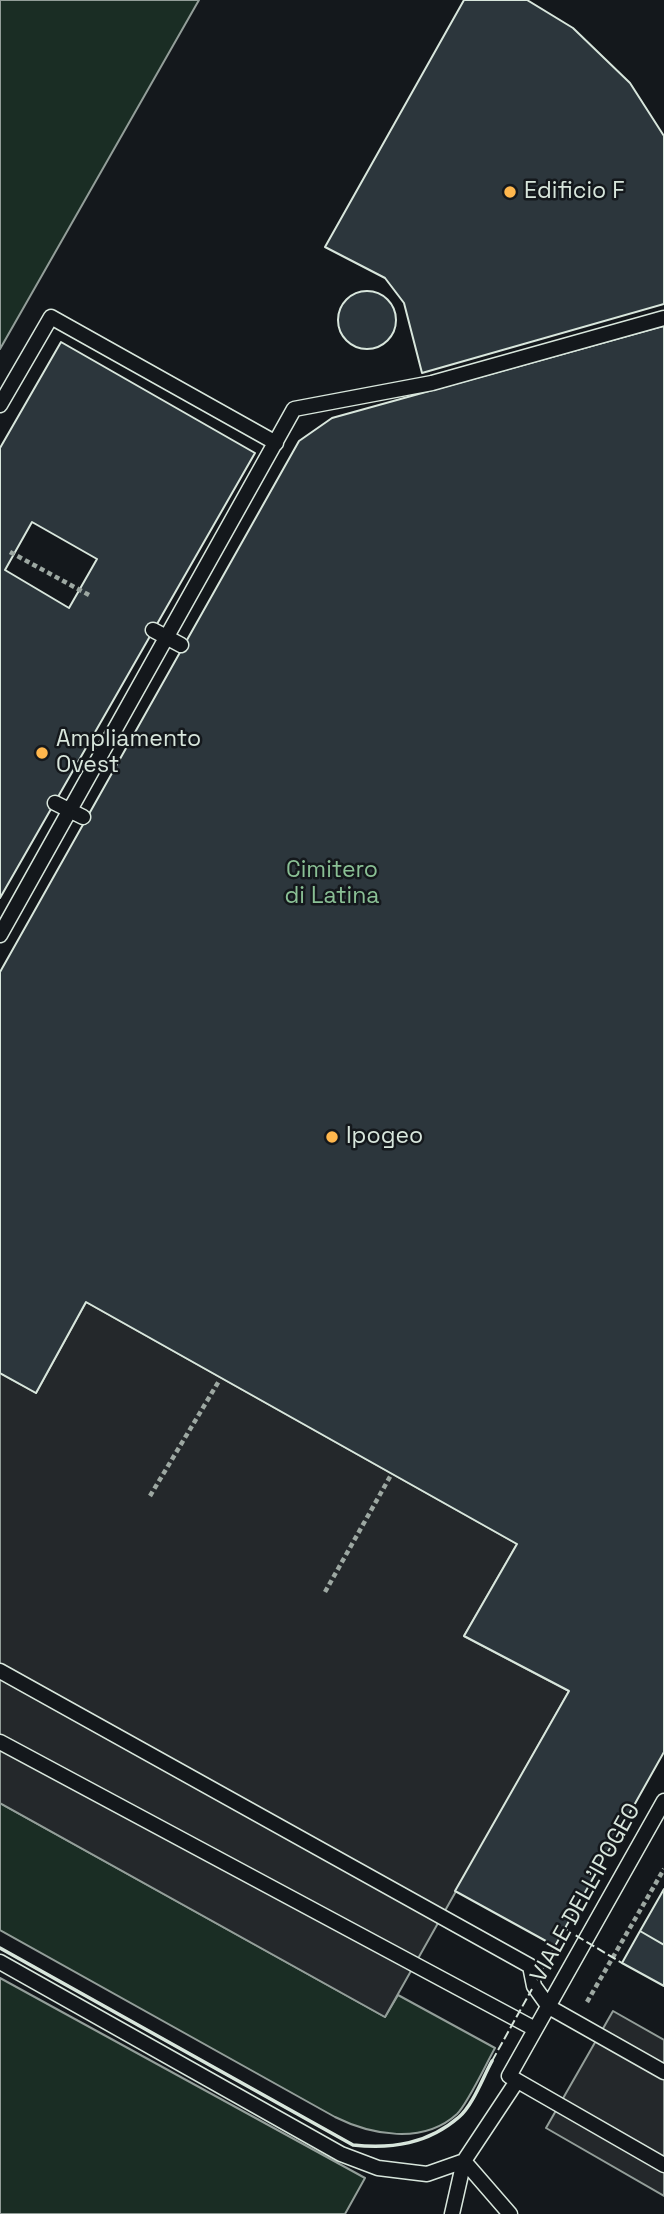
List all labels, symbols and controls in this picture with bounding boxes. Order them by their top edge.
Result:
place label: Edificio F [524,178,625,206]
marker: Edificio F [502,184,518,200]
place label: Ampliamento Ovest [56,726,201,780]
marker: Ampliamento Ovest [34,745,50,761]
park label: Cimitero di Latina [285,857,379,911]
place label: Ipogeo [346,1123,423,1151]
marker: Ipogeo [324,1129,340,1145]
street label: VIALE DELL'IPOGEO [525,1799,647,1987]

